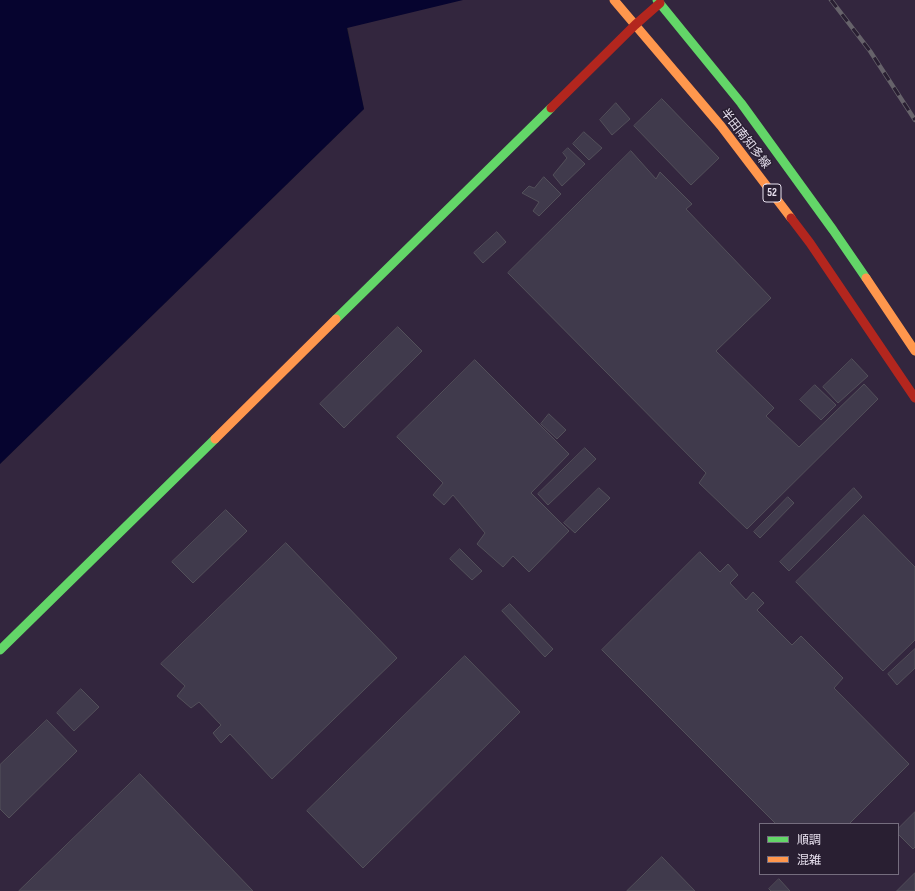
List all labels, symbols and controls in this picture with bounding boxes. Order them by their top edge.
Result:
street label: 半田南知多線 [717,106,773,172]
road number: 52 [763,184,781,202]
legend [759,823,899,875]
text: 順調 [797,833,821,848]
text: 混雑 [797,853,821,868]

